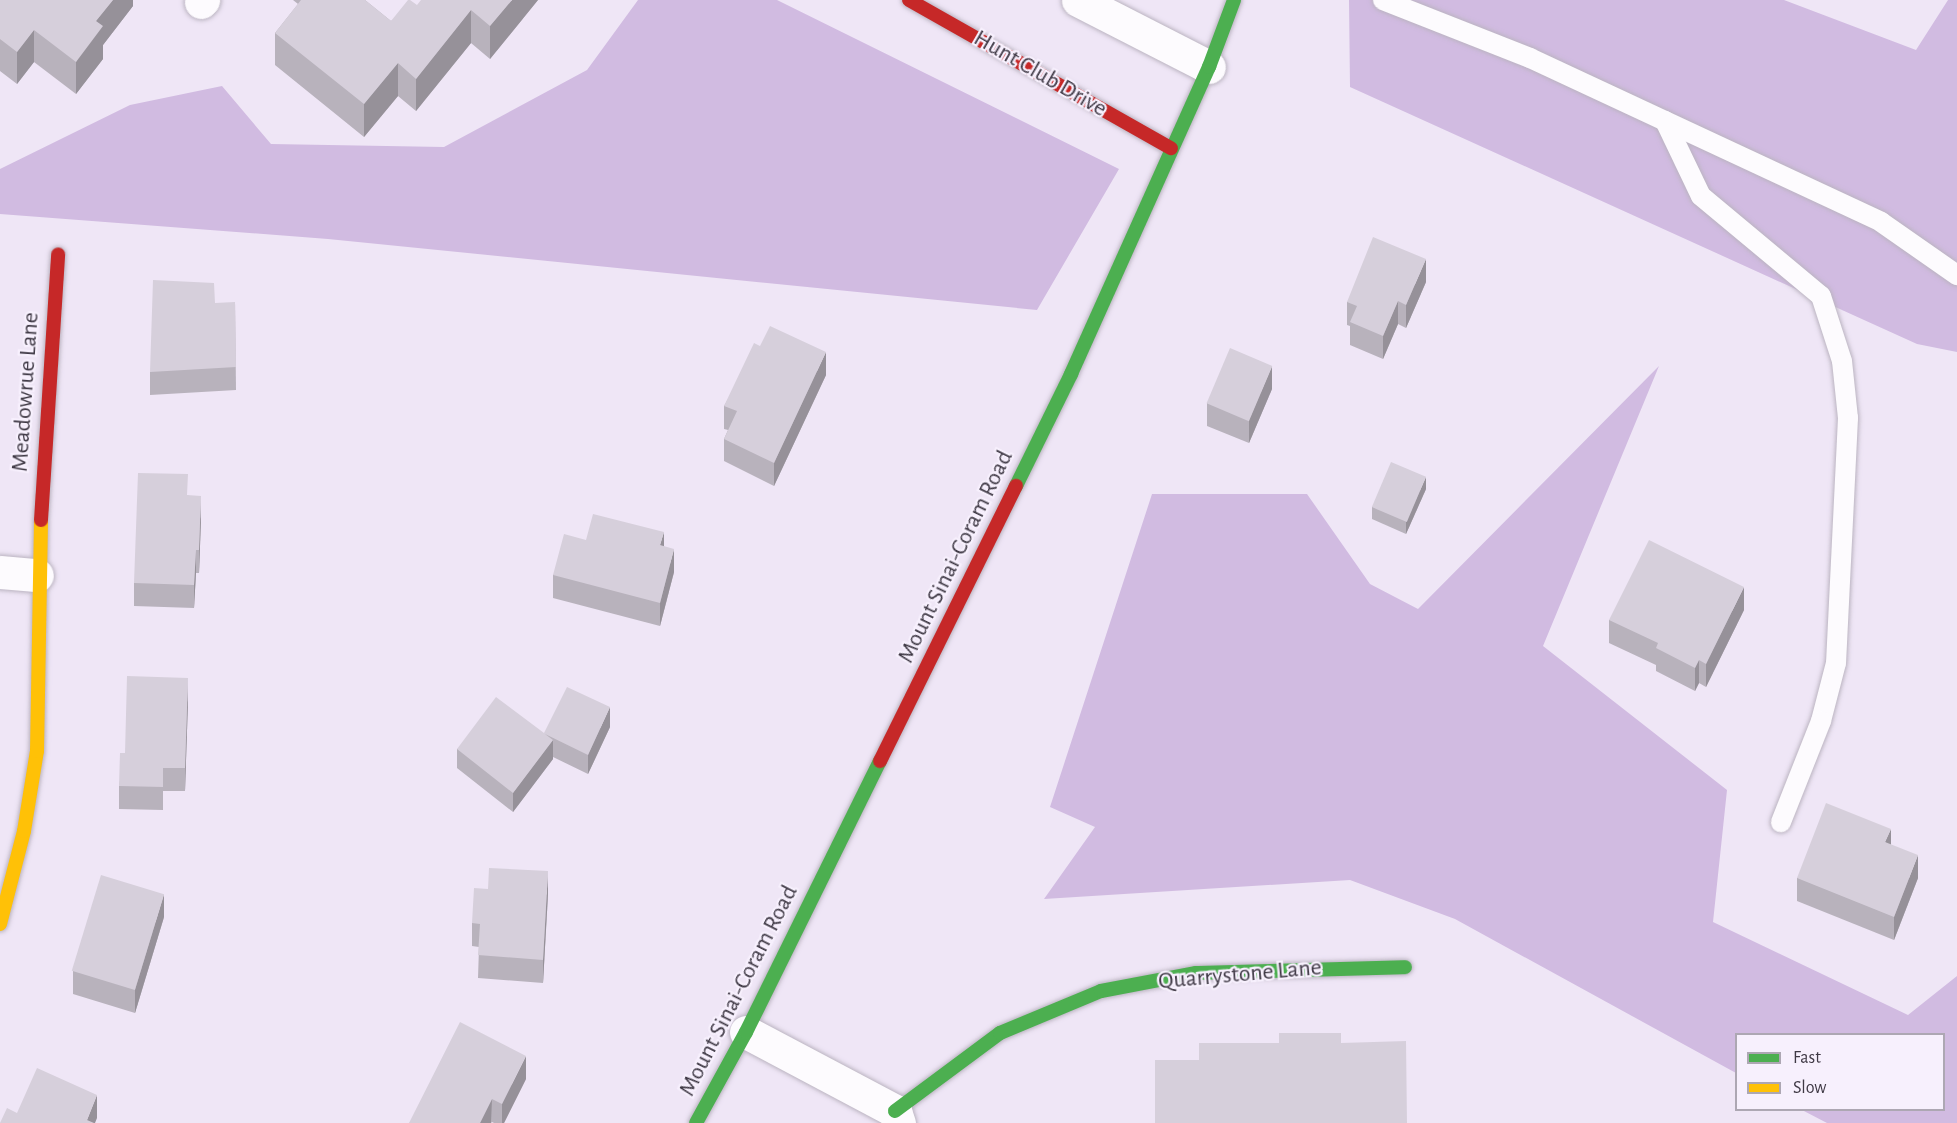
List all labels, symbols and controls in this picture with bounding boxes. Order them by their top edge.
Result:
street label: Hunt Club Drive [968,24,1112,124]
street label: Meadowrue Lane [6,311,46,473]
street label: Mount Sinai-Coram Road [892,446,1020,668]
street label: Mount Sinai-Coram Road [673,881,805,1101]
street label: Quarrystone Lane [1157,954,1323,996]
legend [1735,1033,1945,1111]
text: Fast [1793,1049,1821,1067]
text: Slow [1793,1079,1826,1097]

